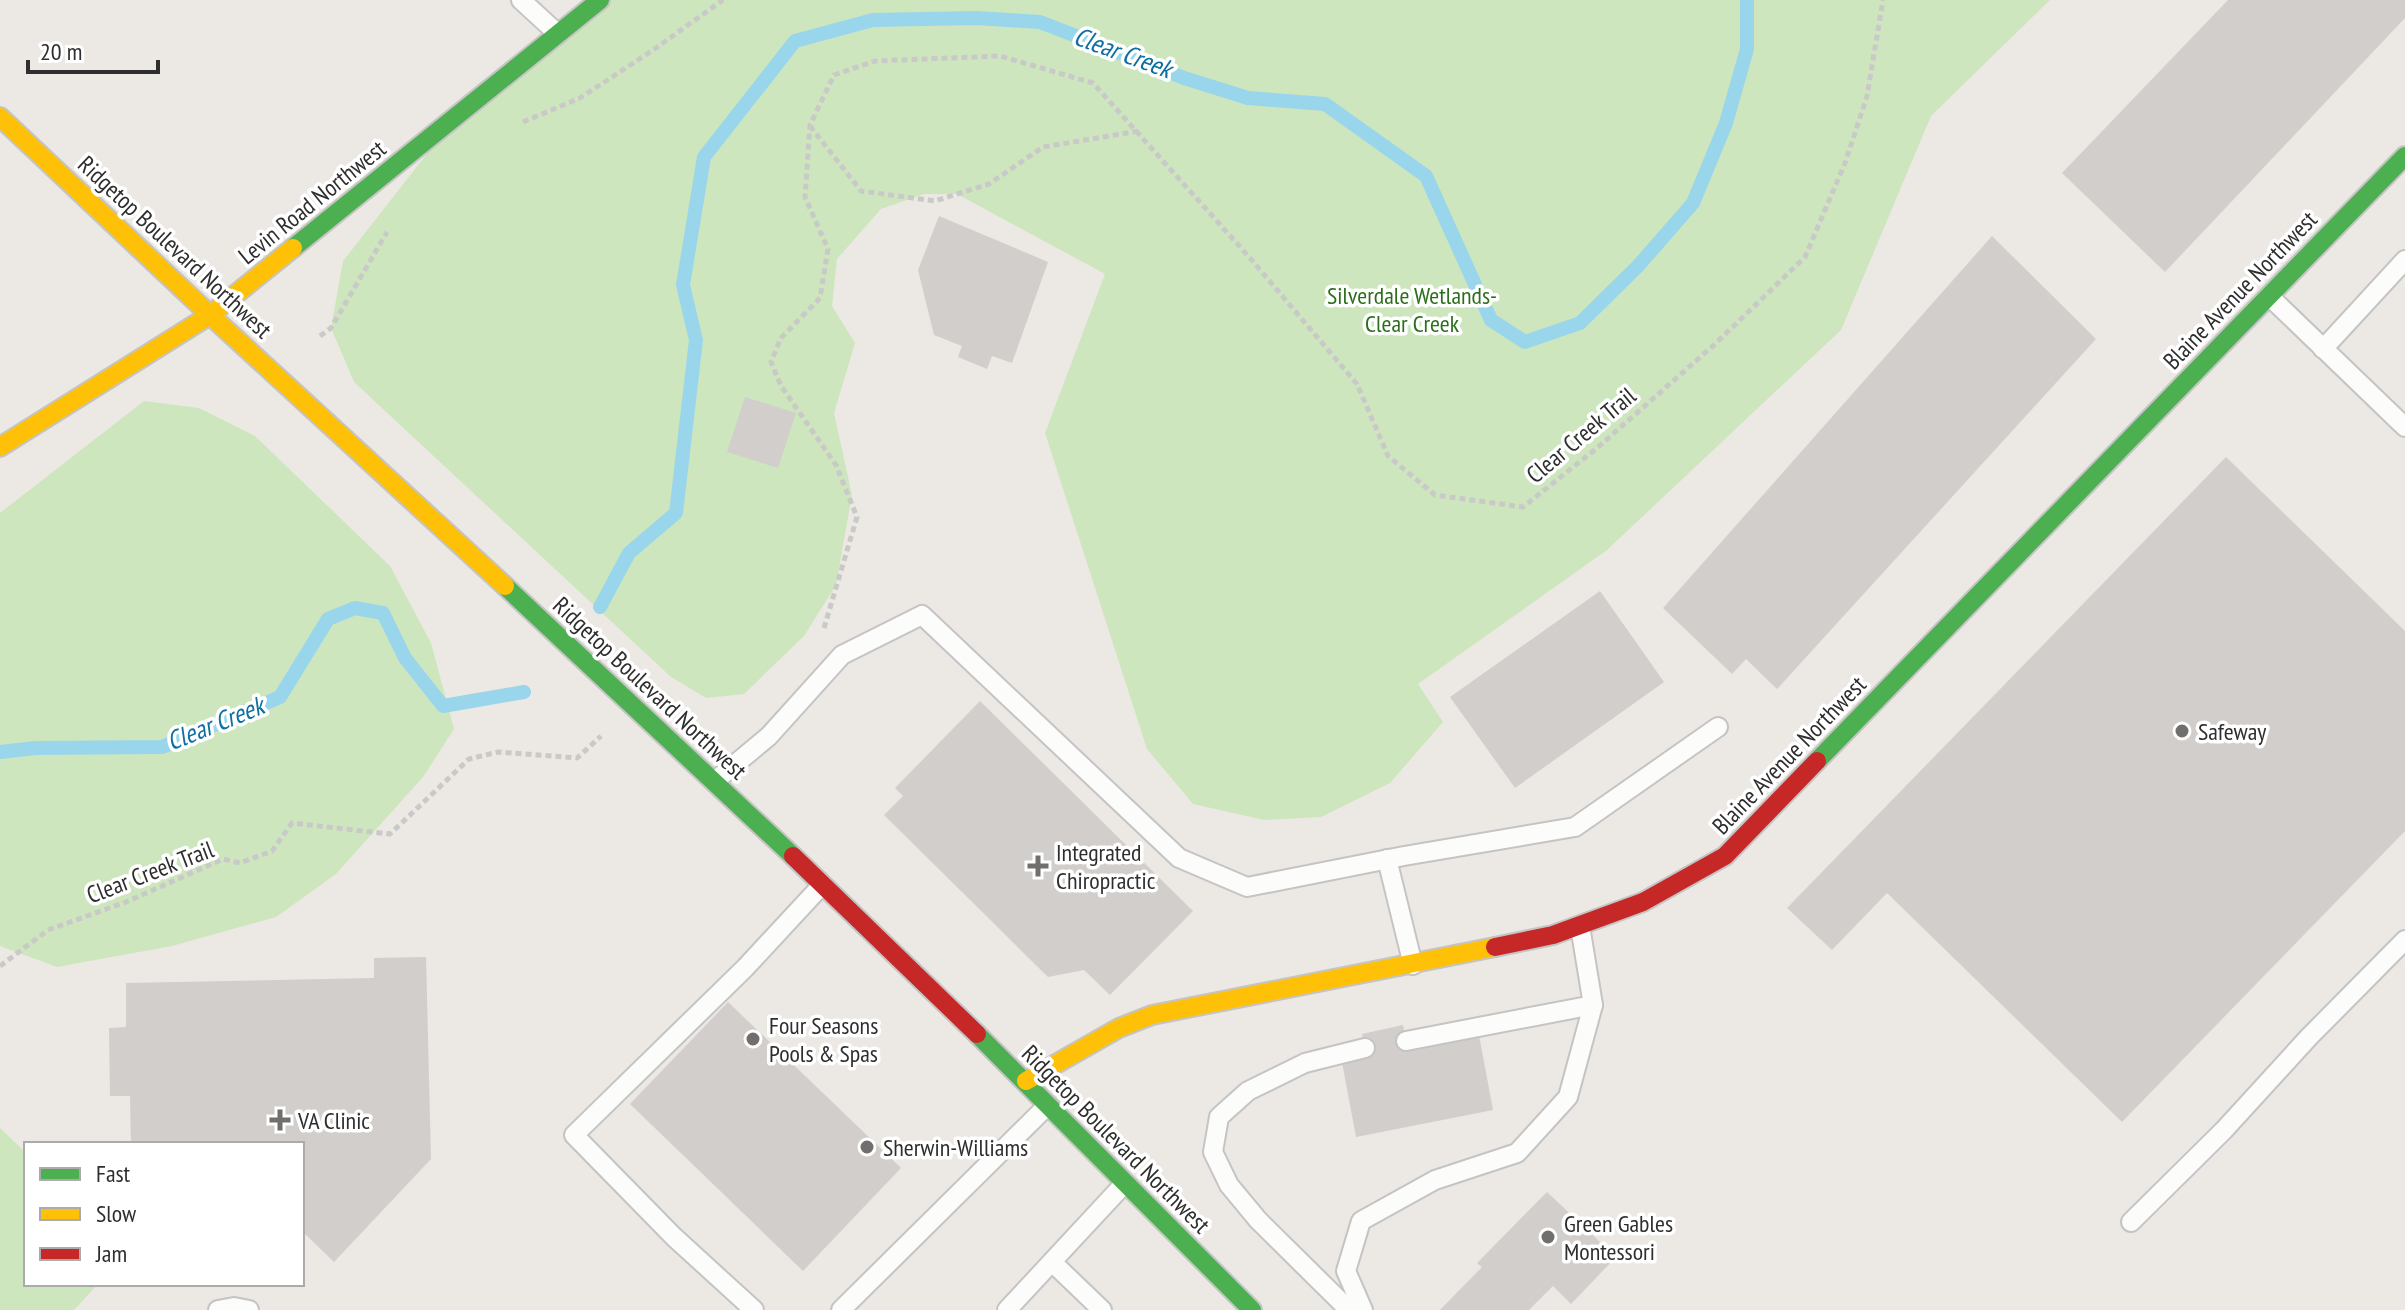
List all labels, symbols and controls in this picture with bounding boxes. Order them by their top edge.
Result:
water label: Clear Creek [1070,19,1179,86]
scale bar [28,24,158,74]
text: 20 m [40,36,82,67]
street label: Levin Road Northwest [232,133,392,271]
street label: Ridgetop Boulevard Northwest [72,149,279,345]
street label: Blaine Avenue Northwest [2156,204,2324,376]
park label: Silverdale Wetlands- Clear Creek [1327,280,1497,339]
street label: Clear Creek Trail [1520,380,1642,490]
street label: Ridgetop Boulevard Northwest [547,590,754,786]
street label: Blaine Avenue Northwest [1705,669,1873,841]
water label: Clear Creek [162,688,271,757]
place label: Safeway [2198,716,2266,747]
marker: Safeway [2173,722,2191,740]
street label: Clear Creek Trail [82,833,218,910]
place label: Integrated Chiropractic [1056,837,1156,896]
marker: Integrated Chiropractic [1027,855,1049,877]
place label: Four Seasons Pools & Spas [769,1010,878,1069]
marker: Four Seasons Pools & Spas [744,1030,762,1048]
street label: Ridgetop Boulevard Northwest [1015,1038,1217,1240]
place label: VA Clinic [297,1105,370,1136]
marker: VA Clinic [269,1109,291,1131]
place label: Sherwin-Williams [883,1132,1028,1163]
marker: Sherwin-Williams [858,1138,876,1156]
legend [24,1142,304,1286]
text: Fast [96,1158,131,1189]
text: Slow [96,1198,137,1229]
place label: Green Gables Montessori [1564,1208,1673,1267]
marker: Green Gables Montessori [1539,1228,1557,1246]
text: Jam [95,1238,127,1269]

